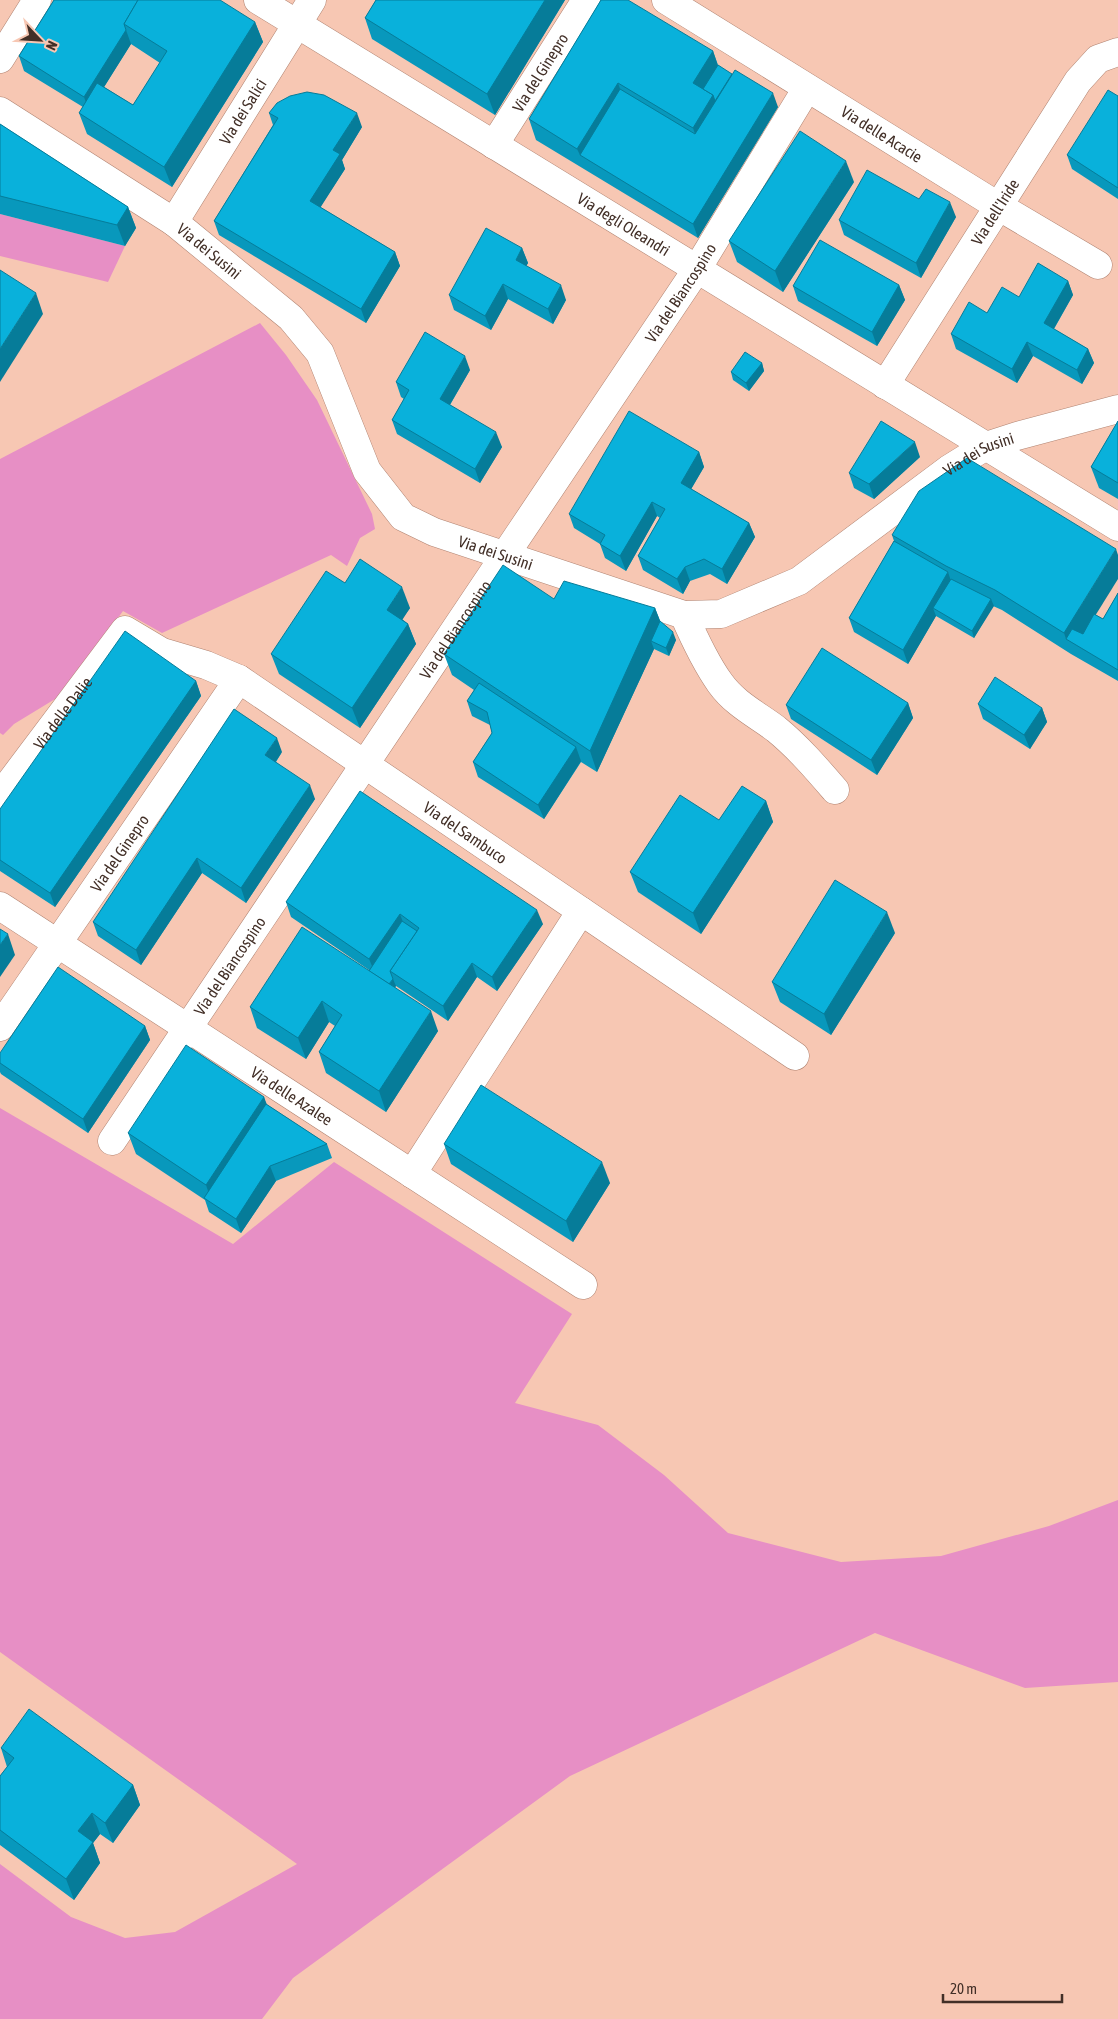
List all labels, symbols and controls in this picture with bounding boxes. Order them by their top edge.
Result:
north arrow [15,15,65,65]
street label: Via del Ginepro [508,30,572,115]
text: N [43,38,61,53]
street label: Via dei Salici [216,76,270,148]
street label: Via delle Acacie [838,102,926,166]
street label: Via dell'Iride [967,176,1022,248]
street label: Via degli Oleandri [574,189,673,259]
street label: Via dei Susini [174,219,245,282]
street label: Via del Biancospino [641,240,719,346]
street label: Via dei Susini [940,429,1016,479]
street label: Via dei Susini [456,532,535,573]
street label: Via del Biancospino [416,577,495,682]
street label: Via delle Dalie [30,673,95,752]
street label: Via del Sambuco [420,798,511,867]
street label: Via del Ginepro [87,811,152,895]
street label: Via del Biancospino [190,913,269,1018]
street label: Via delle Azalee [248,1063,336,1129]
scale bar [943,1972,1062,2004]
text: 20 m [950,1980,977,1997]

